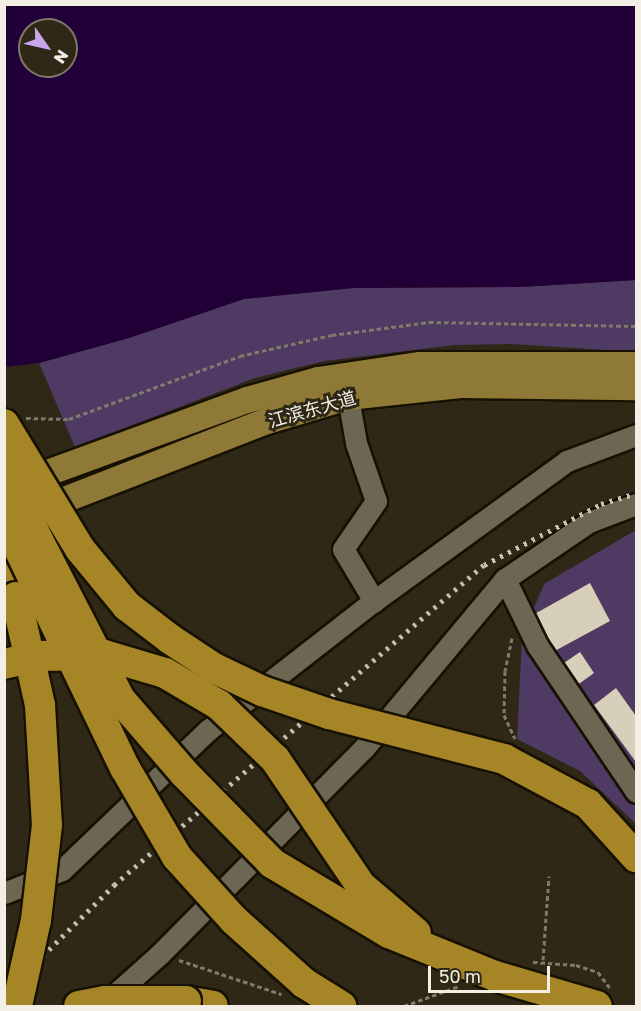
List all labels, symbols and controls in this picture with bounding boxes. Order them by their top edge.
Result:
north arrow [18,18,78,78]
text: N [50,46,73,68]
street label: 江滨东大道 [266,386,358,432]
scale bar [431,954,552,992]
text: 50 m [439,965,481,987]

